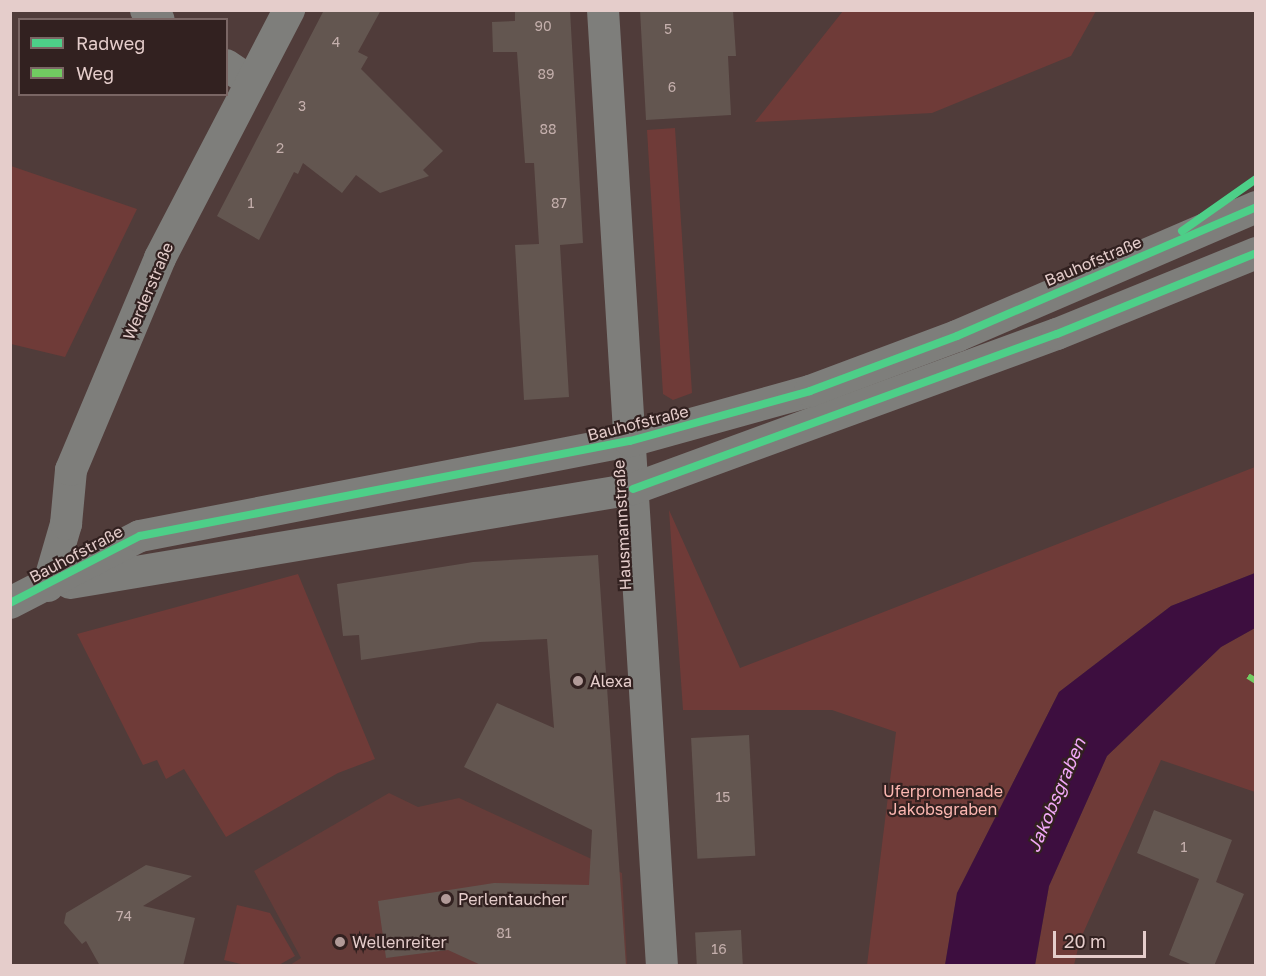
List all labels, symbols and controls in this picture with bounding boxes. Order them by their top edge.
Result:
legend [18,18,228,96]
house number: 90 [534,18,552,34]
house number: 5 [664,21,672,37]
text: Radweg [76,32,145,54]
house number: 4 [332,34,340,50]
text: Weg [76,62,114,84]
house number: 89 [537,66,555,82]
house number: 6 [668,79,676,95]
house number: 3 [298,98,306,114]
house number: 88 [539,121,557,137]
house number: 2 [276,140,284,156]
house number: 1 [248,195,254,211]
house number: 87 [551,195,567,211]
street label: Bauhofstraße [1042,232,1144,290]
street label: Werderstraße [119,239,177,343]
street label: Bauhofstraße [586,401,690,445]
street label: Hausmannstraße [609,459,635,591]
street label: Bauhofstraße [26,521,126,587]
place label: Alexa [590,671,632,691]
marker: Alexa [571,674,585,688]
water label: Jakobsgraben [1022,735,1090,855]
park label: Uferpromenade Jakobsgraben [883,781,1003,819]
house number: 15 [716,789,730,805]
house number: 1 [1181,839,1187,855]
place label: Perlentaucher [458,889,567,909]
marker: Perlentaucher [439,892,453,906]
house number: 74 [116,908,132,924]
scale bar [1056,919,1149,957]
house number: 81 [496,925,512,941]
text: 20 m [1064,930,1106,952]
place label: Wellenreiter [352,932,447,952]
marker: Wellenreiter [333,935,347,949]
house number: 16 [711,941,727,957]

